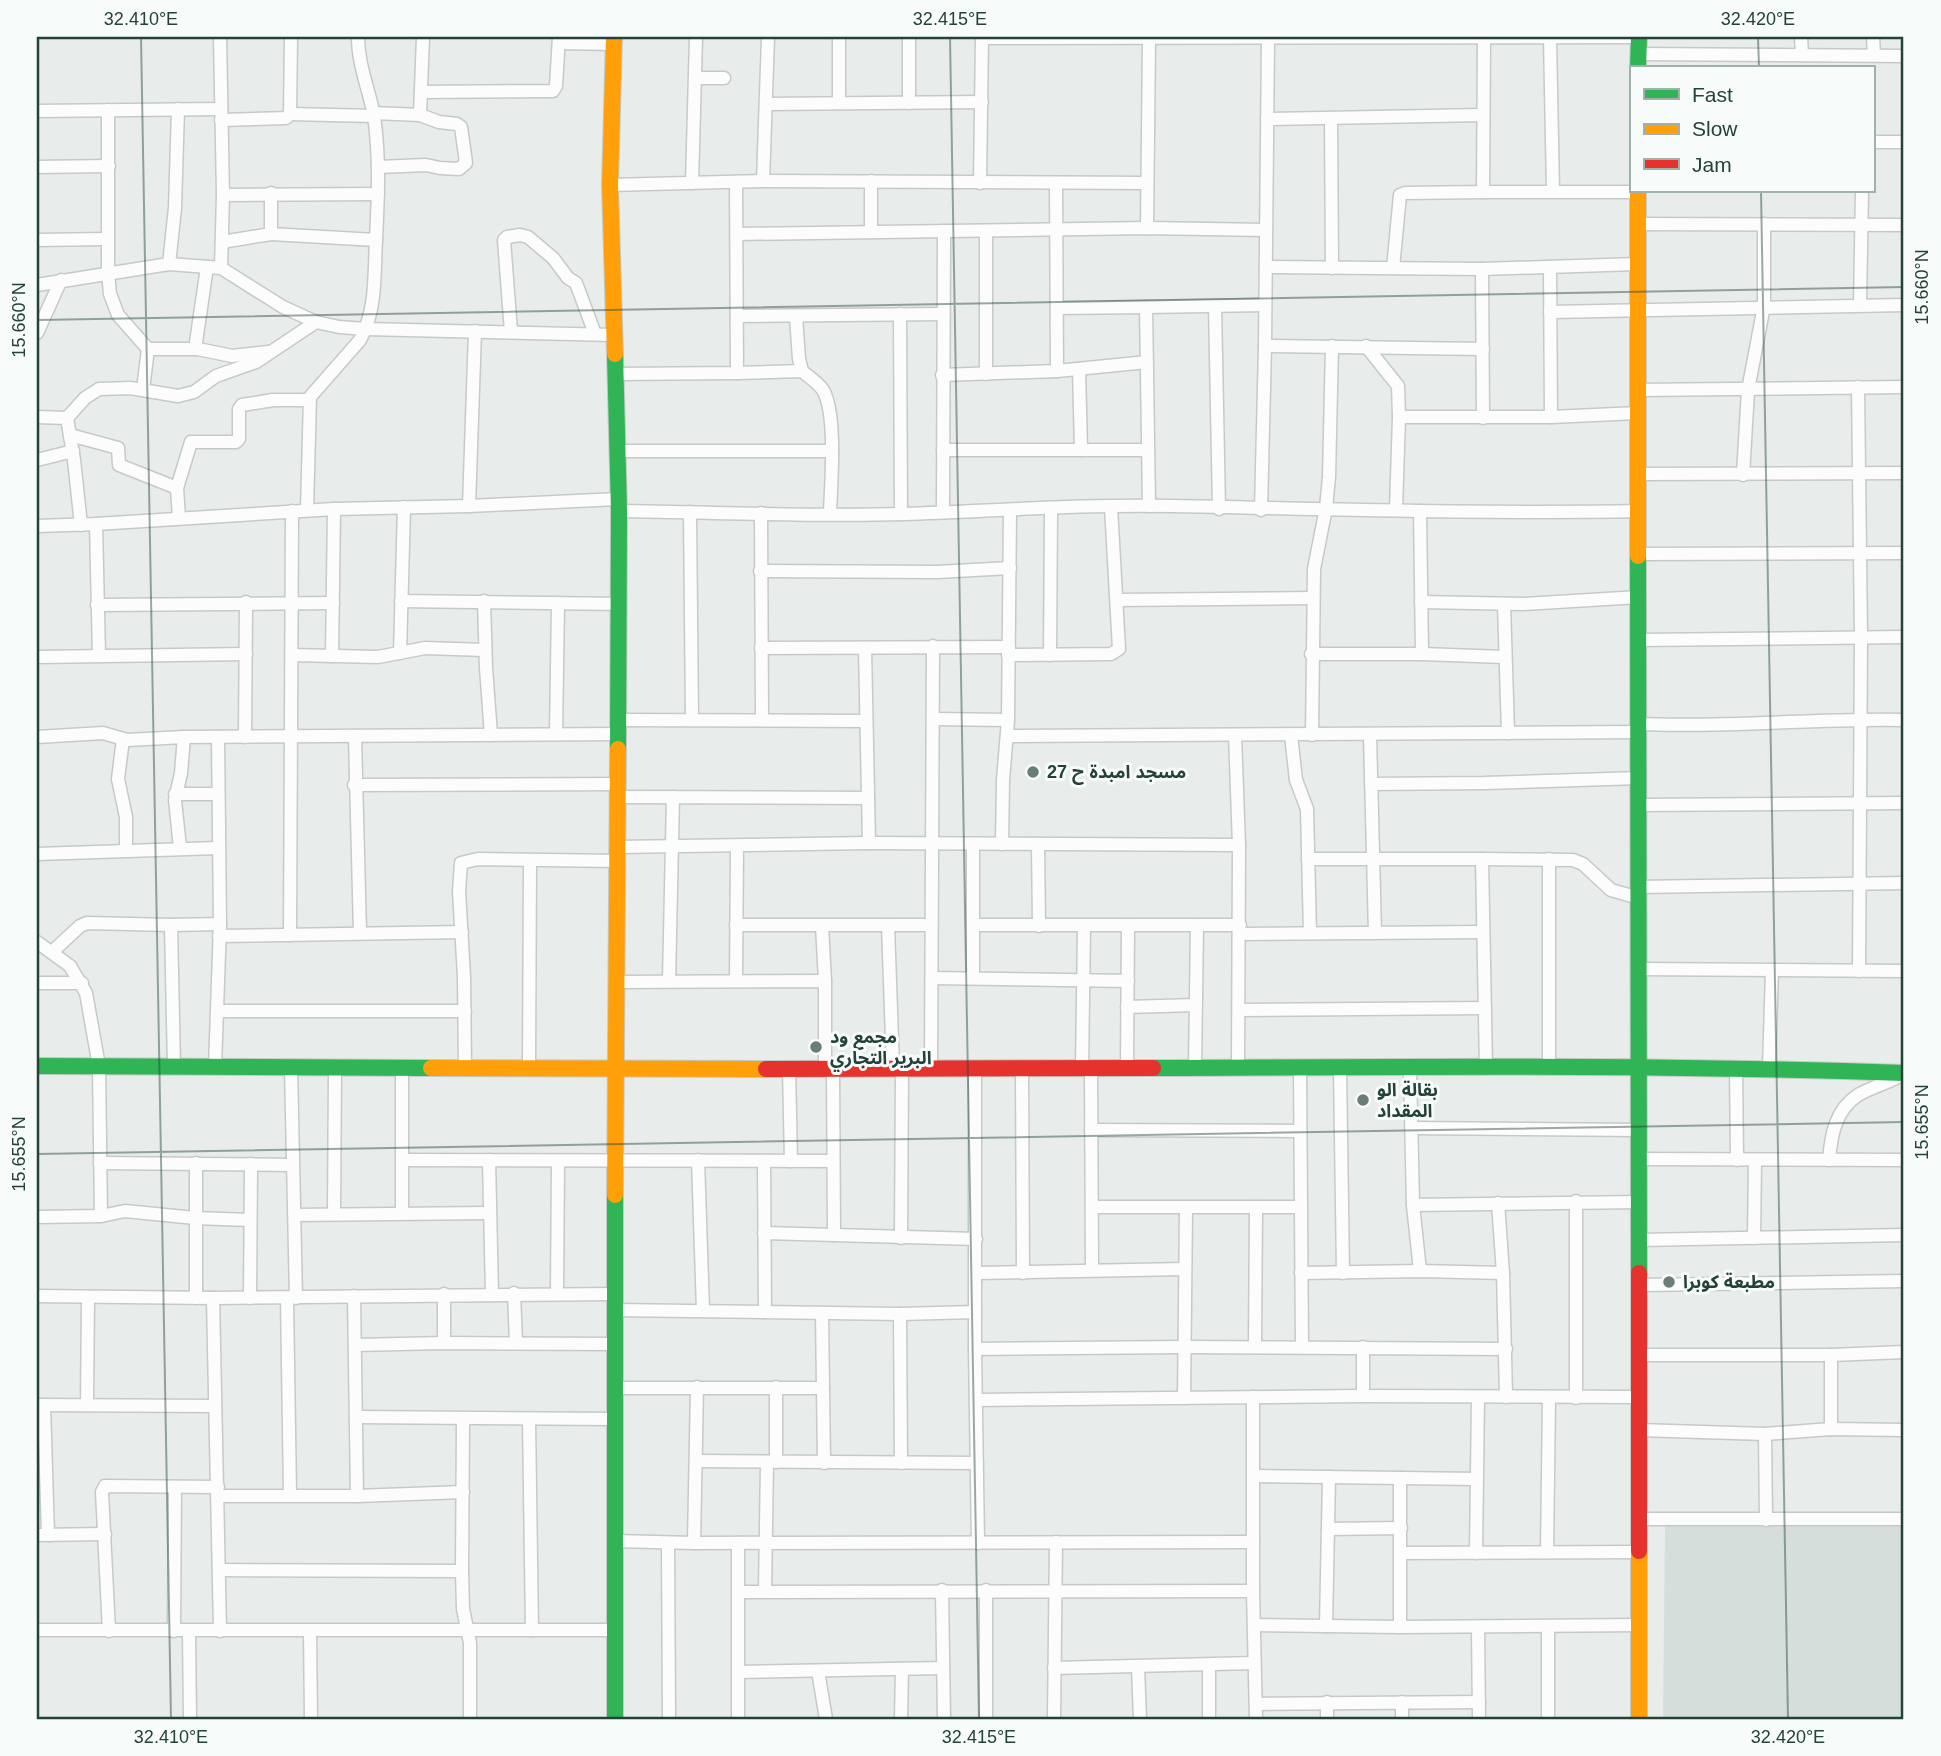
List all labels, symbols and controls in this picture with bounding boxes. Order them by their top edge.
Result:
text: 32.410°E [104,9,178,29]
text: 32.415°E [913,9,987,29]
text: 32.420°E [1721,9,1795,29]
legend [1630,66,1874,192]
text: Fast [1692,83,1733,106]
text: Slow [1692,117,1738,140]
text: Jam [1692,153,1732,176]
text: 15.660°N [1912,249,1932,325]
text: 15.660°N [9,282,29,358]
place label: مسجد امبدة ح 27 [1047,762,1186,785]
marker: مسجد امبدة ح 27 [1025,764,1041,780]
place label: مجمع ود البرير التجاري [830,1027,932,1072]
marker: مجمع ود البرير التجاري [808,1039,824,1055]
place label: بقالة الو المقداد [1377,1080,1438,1121]
text: 15.655°N [1912,1084,1932,1160]
marker: بقالة الو المقداد [1355,1092,1371,1108]
text: 15.655°N [9,1116,29,1192]
place label: مطبعة كوبرا [1683,1272,1775,1293]
marker: مطبعة كوبرا [1661,1274,1677,1290]
text: 32.410°E [134,1727,208,1747]
text: 32.415°E [942,1727,1016,1747]
text: 32.420°E [1751,1727,1825,1747]

